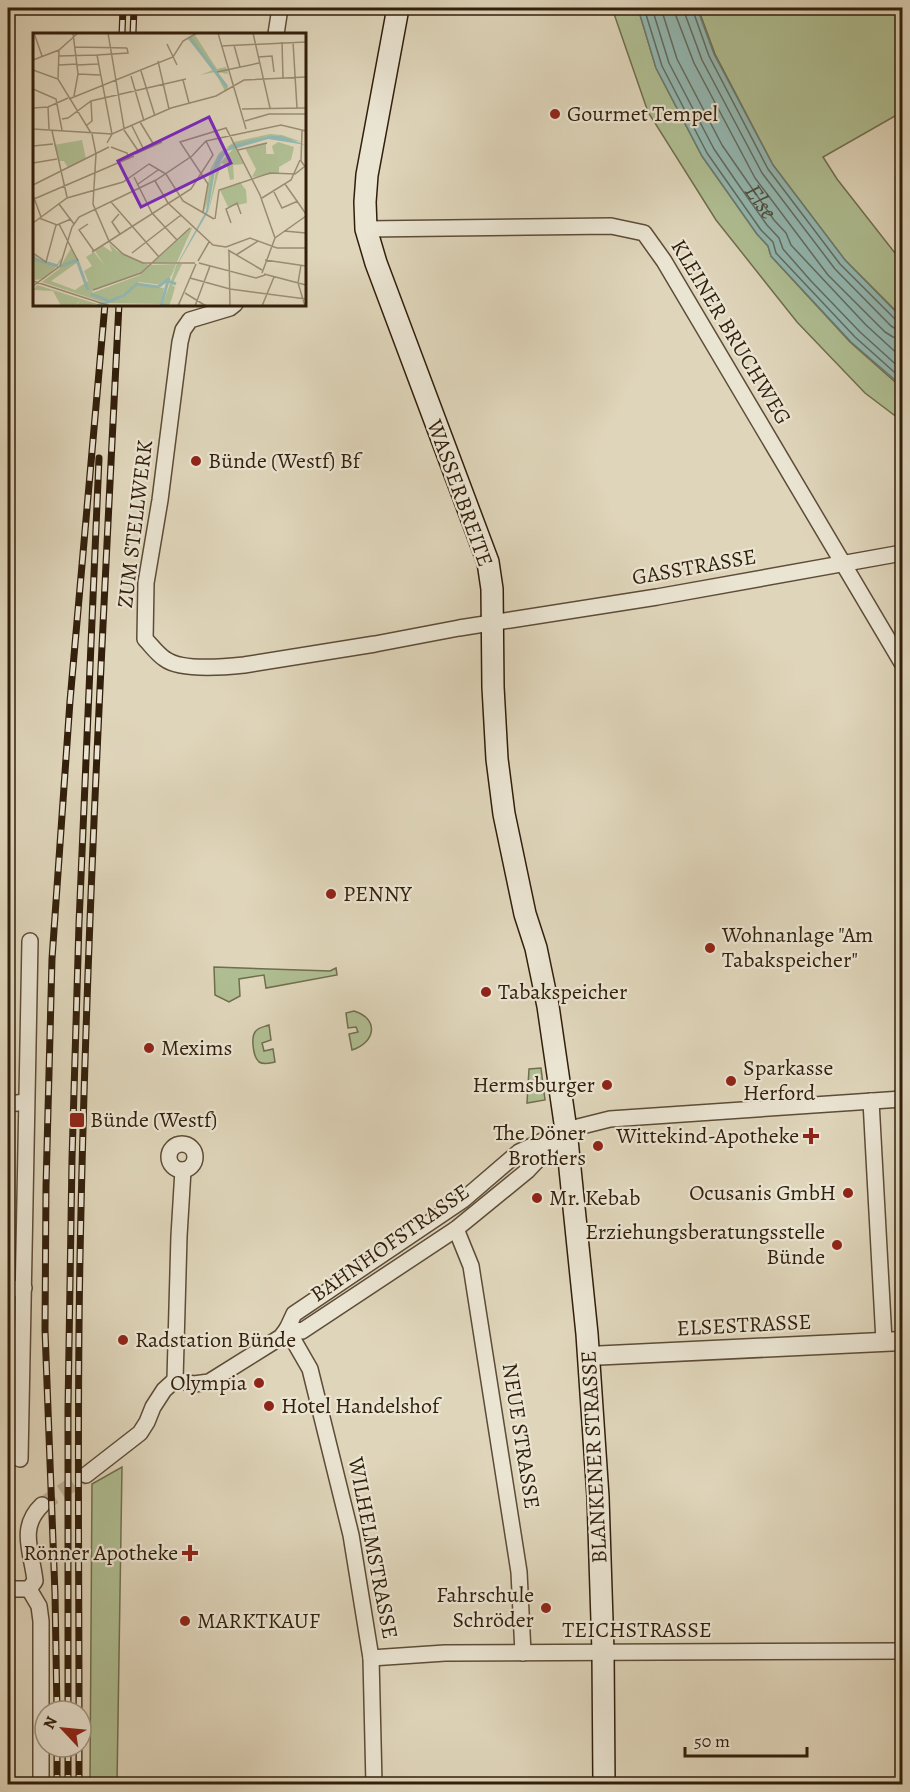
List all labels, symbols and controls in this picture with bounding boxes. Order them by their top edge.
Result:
inset map [33,33,306,306]
place label: Gourmet Tempel [567,99,718,129]
marker: Gourmet Tempel [548,107,562,121]
water label: Else [738,177,785,226]
street label: KLEINER BRUCHWEG [664,234,798,430]
street label: WASSERBREITE [419,414,500,571]
street label: ZUM STELLWERK [110,438,160,610]
place label: Bünde (Westf) Bf [208,446,363,476]
marker: Bünde (Westf) Bf [189,454,203,468]
street label: GASSTRASSE [630,541,758,593]
place label: PENNY [343,879,413,909]
marker: PENNY [324,887,338,901]
place label: Wohnanlage "Am Tabakspeicher" [721,920,873,975]
marker: Wohnanlage "Am Tabakspeicher" [703,941,717,955]
place label: Tabakspeicher [498,977,627,1007]
marker: Tabakspeicher [479,985,493,999]
place label: Mexims [161,1033,232,1063]
marker: Mexims [142,1041,156,1055]
place label: Sparkasse Herford [743,1053,833,1108]
place label: Hermsburger [473,1070,595,1100]
marker: Sparkasse Herford [724,1074,738,1088]
marker: Hermsburger [600,1078,614,1092]
place label: Bünde (Westf) [90,1105,217,1135]
marker: Bünde (Westf) [68,1111,86,1129]
place label: The Döner Brothers [493,1118,586,1173]
place label: Wittekind-Apotheke [615,1121,799,1151]
marker: Wittekind-Apotheke [804,1129,818,1143]
marker: The Döner Brothers [591,1139,605,1153]
street label: BAHNHOFSTRASSE [304,1177,476,1309]
place label: Ocusanis GmbH [689,1178,836,1208]
place label: Mr. Kebab [549,1183,640,1213]
marker: Ocusanis GmbH [841,1186,855,1200]
marker: Mr. Kebab [530,1191,544,1205]
place label: Erziehungsberatungsstelle Bünde [585,1217,825,1272]
marker: Erziehungsberatungsstelle Bünde [830,1238,844,1252]
street label: ELSESTRASSE [676,1306,812,1344]
place label: Radstation Bünde [135,1325,296,1355]
marker: Radstation Bünde [116,1333,130,1347]
street label: BLANKENER STRASSE [573,1350,615,1564]
street label: NEUE STRASSE [495,1361,547,1511]
place label: Olympia [170,1368,248,1398]
marker: Olympia [252,1376,266,1390]
place label: Hotel Handelshof [281,1391,442,1421]
marker: Hotel Handelshof [262,1399,276,1413]
street label: WILHELMSTRASSE [340,1453,405,1642]
place label: Rönner Apotheke [23,1538,178,1568]
marker: Rönner Apotheke [183,1546,197,1560]
place label: Fahrschule Schröder [436,1580,534,1635]
marker: Fahrschule Schröder [539,1601,553,1615]
place label: MARKTKAUF [197,1606,320,1636]
marker: MARKTKAUF [178,1614,192,1628]
street label: TEICHSTRASSE [562,1615,712,1645]
north arrow [33,1699,93,1759]
text: N [38,1712,63,1733]
scale bar [685,1720,806,1758]
text: 50 m [694,1729,730,1753]

